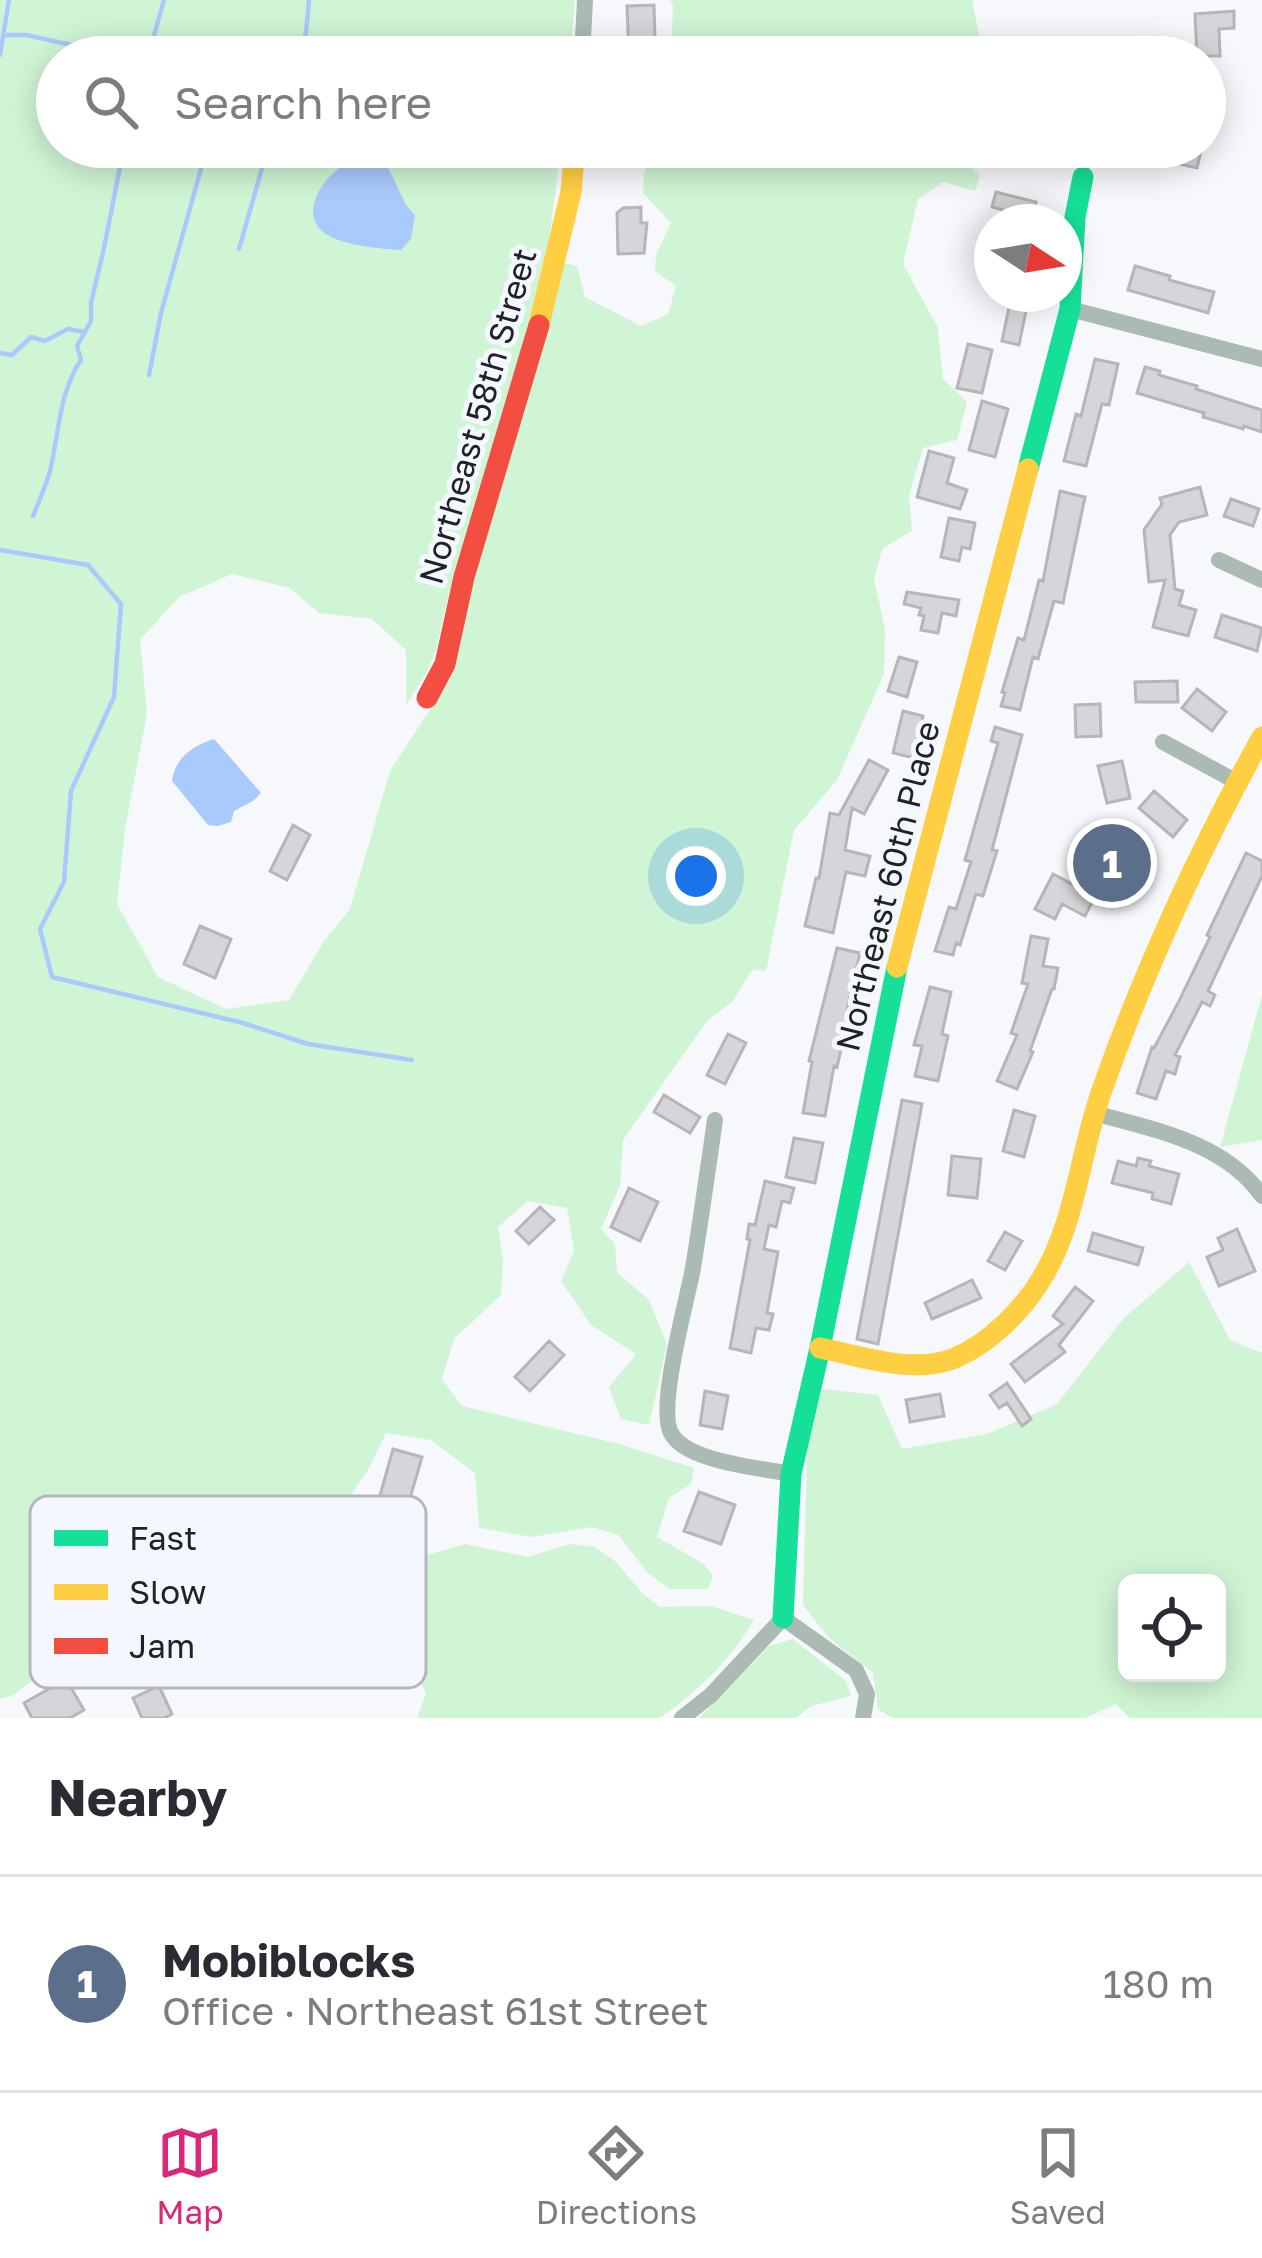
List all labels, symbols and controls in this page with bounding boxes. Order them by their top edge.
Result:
search box [36,36,1226,168]
icon: search [78,69,144,135]
text: Search here [174,75,432,129]
north arrow [974,204,1082,312]
street label: Northeast 58th Street [410,244,544,588]
street label: Northeast 60th Place [827,717,947,1055]
pin: 1 [1073,818,1151,908]
your location [666,846,726,906]
legend [30,1496,426,1688]
text: Fast [129,1518,197,1557]
text: Slow [129,1572,207,1611]
map controls [1118,1574,1226,1682]
button: locate [1118,1574,1226,1682]
text: Jam [129,1626,195,1665]
text: Nearby [48,1766,227,1827]
text: Mobiblocks [162,1933,416,1987]
text: 1 [77,1960,97,2007]
text: 180 m [1103,1960,1214,2007]
text: Office · Northeast 61st Street [162,1987,709,2034]
tab: Map [156,2120,224,2231]
tab: Directions [536,2120,697,2231]
tab: Saved [1009,2120,1106,2231]

